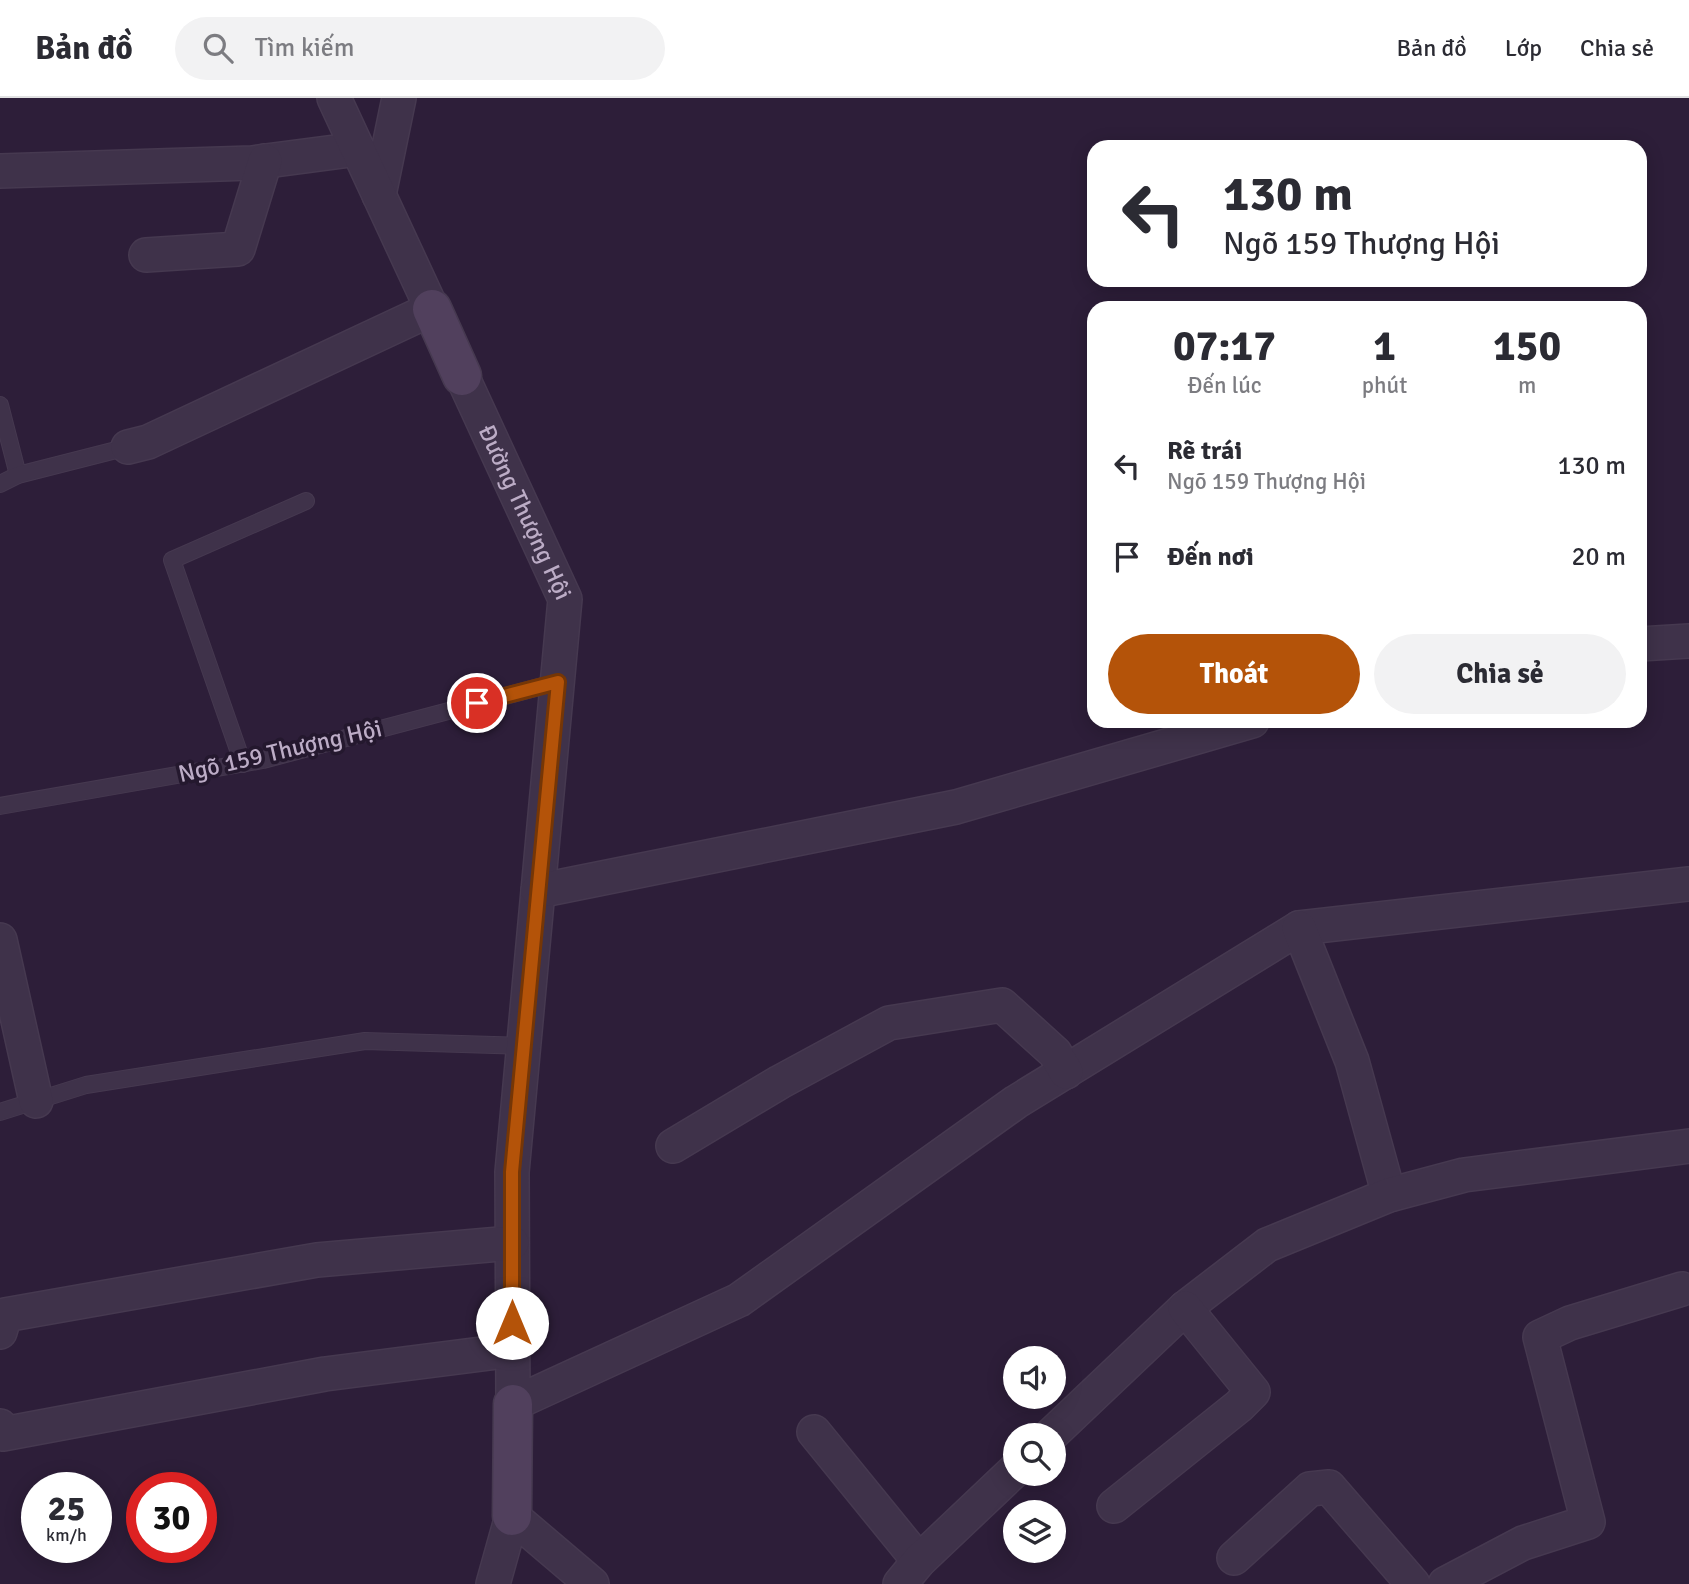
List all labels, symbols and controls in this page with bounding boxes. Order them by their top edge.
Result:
search box [175,17,665,80]
text: Bản đồ [35,28,133,69]
icon: search [199,29,237,67]
text: Tìm kiếm [255,32,355,64]
text: Bản đồ [1396,33,1467,63]
text: Lớp [1505,33,1542,63]
text: Chia sẻ [1580,33,1654,63]
text: 130 m [1223,164,1353,224]
icon: left [1108,168,1199,259]
text: Ngõ 159 Thượng Hội [1223,224,1500,263]
text: 07:17 [1173,321,1276,372]
text: 1 [1373,321,1396,372]
text: 150 [1493,321,1561,372]
text: Đến lúc [1187,371,1262,400]
text: phút [1362,371,1407,400]
text: m [1518,371,1536,400]
street label: Đường Thượng Hội [472,420,578,605]
text: Rẽ trái [1167,435,1242,467]
icon: left [1108,447,1146,485]
text: 130 m [1557,450,1626,482]
text: Ngõ 159 Thượng Hội [1167,467,1366,496]
icon: arrive [1108,538,1146,576]
text: Đến nơi [1167,541,1254,573]
text: 20 m [1571,541,1626,573]
button: Thoát [1108,634,1360,714]
button: Chia sẻ [1374,634,1626,714]
pin [447,673,507,733]
icon: arrive [458,684,496,722]
street label: Ngõ 159 Thượng Hội [175,713,385,789]
position arrow [475,1286,549,1360]
map controls [1003,1346,1066,1563]
button: sound [1003,1346,1066,1409]
button: search [1003,1423,1066,1486]
speed limit sign: 30 [126,1472,217,1563]
text: 25 [48,1487,85,1530]
button: layers [1003,1500,1066,1563]
text: km/h [46,1524,87,1546]

